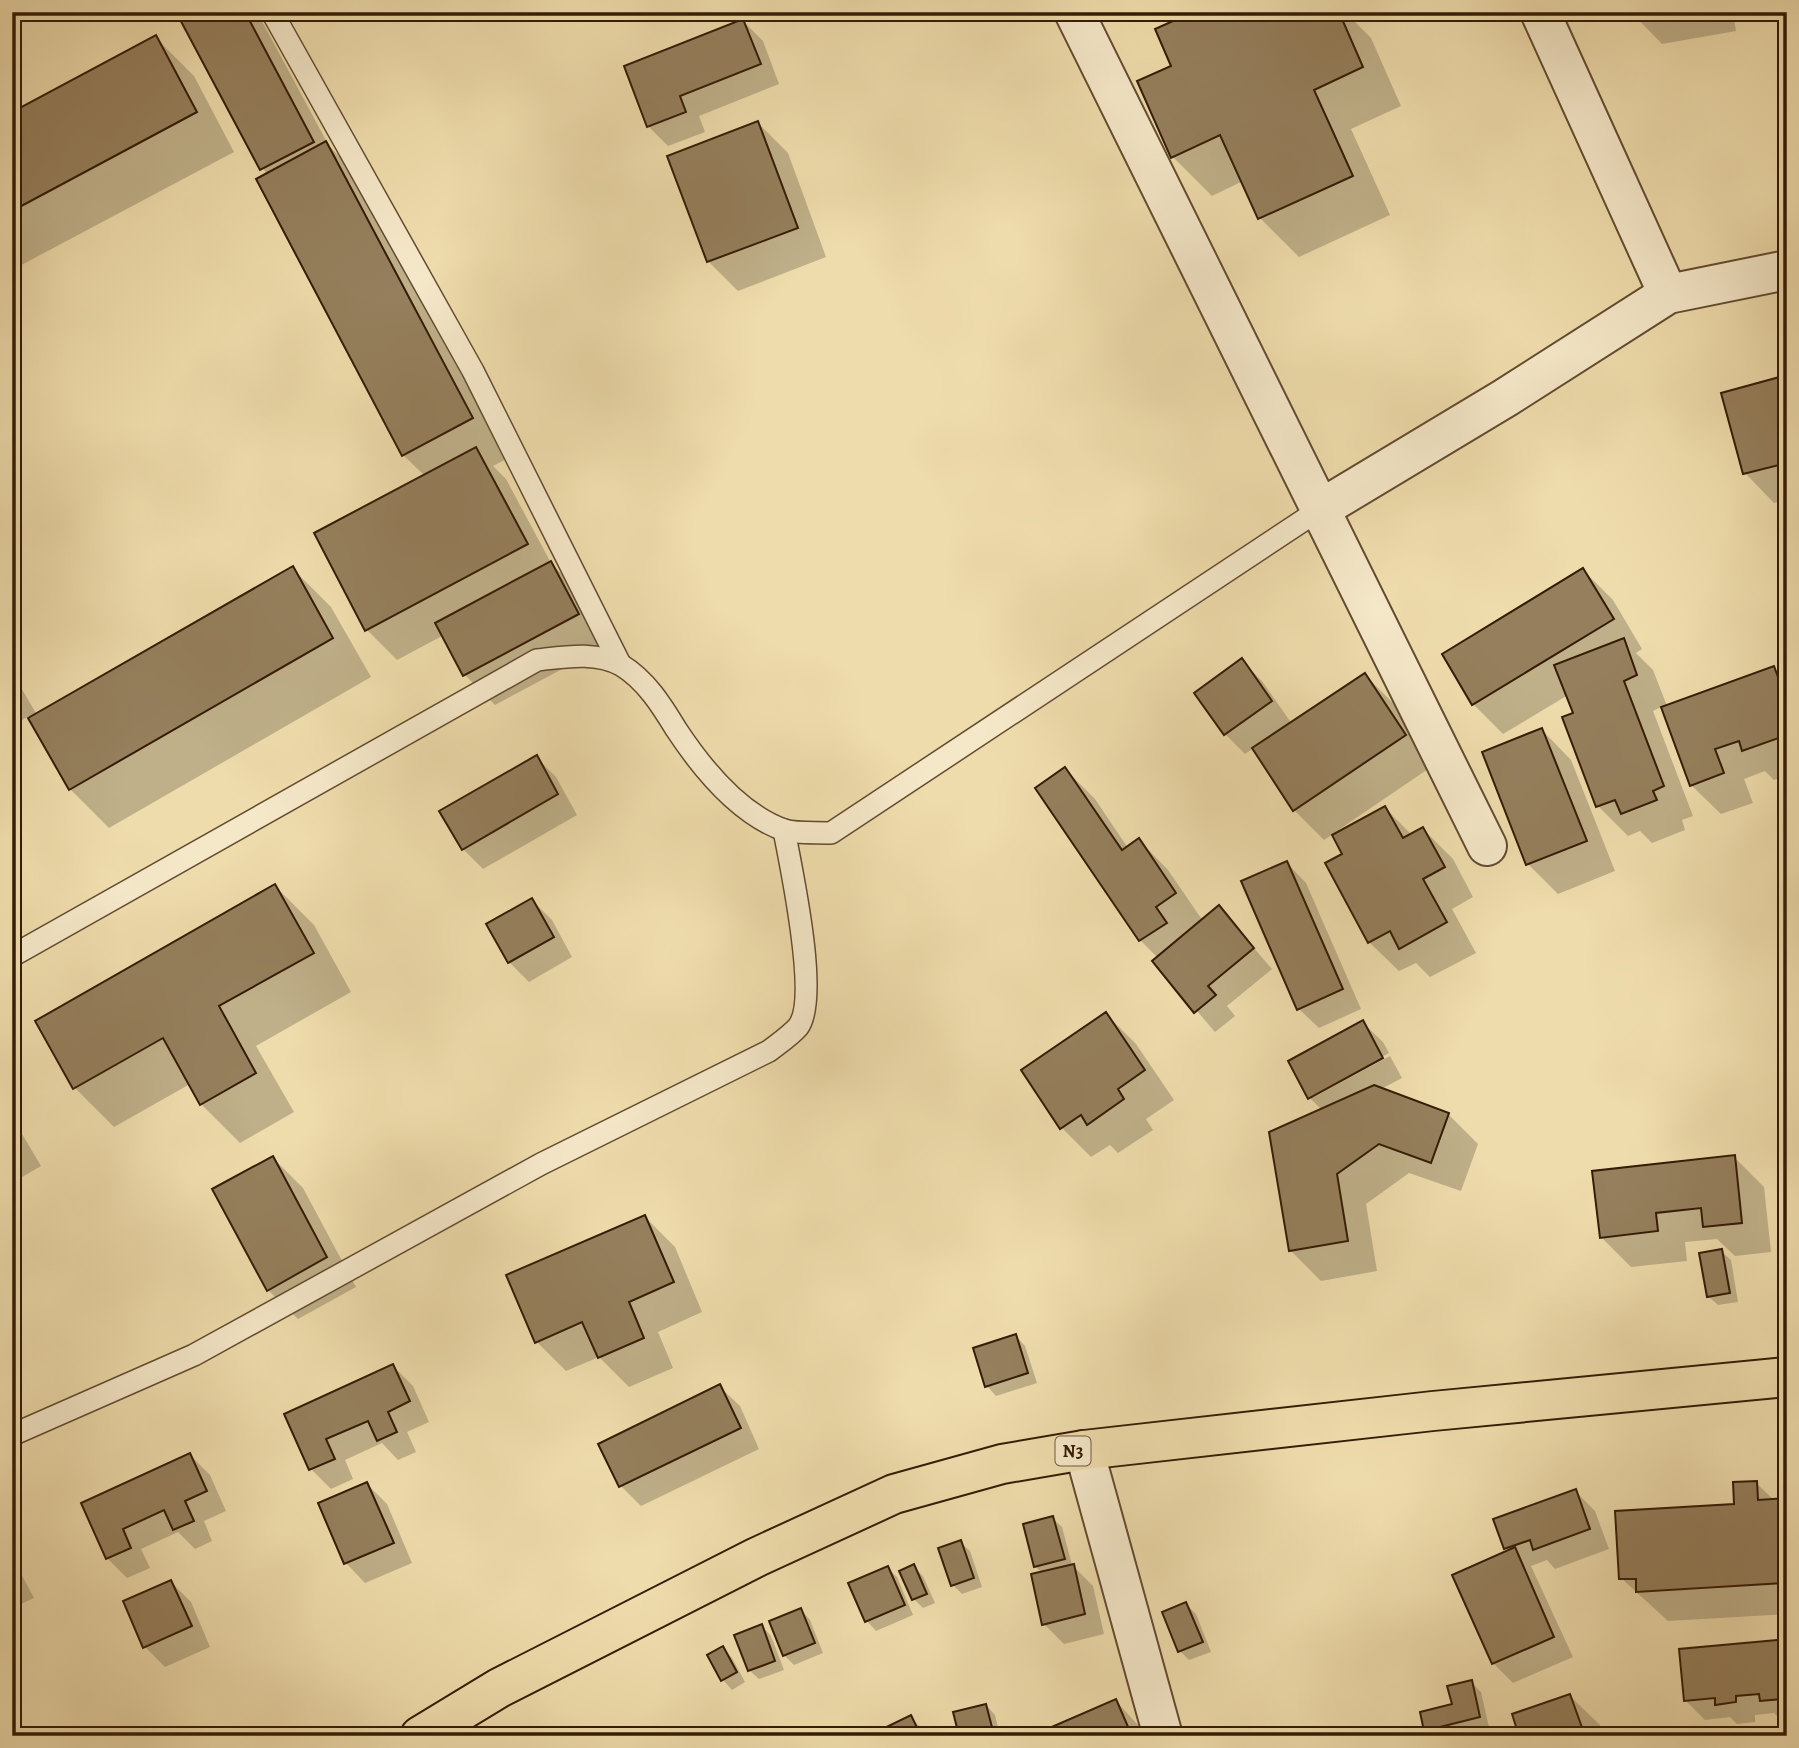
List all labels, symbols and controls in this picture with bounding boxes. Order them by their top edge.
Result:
road number: N3 [1056,1436,1090,1466]

